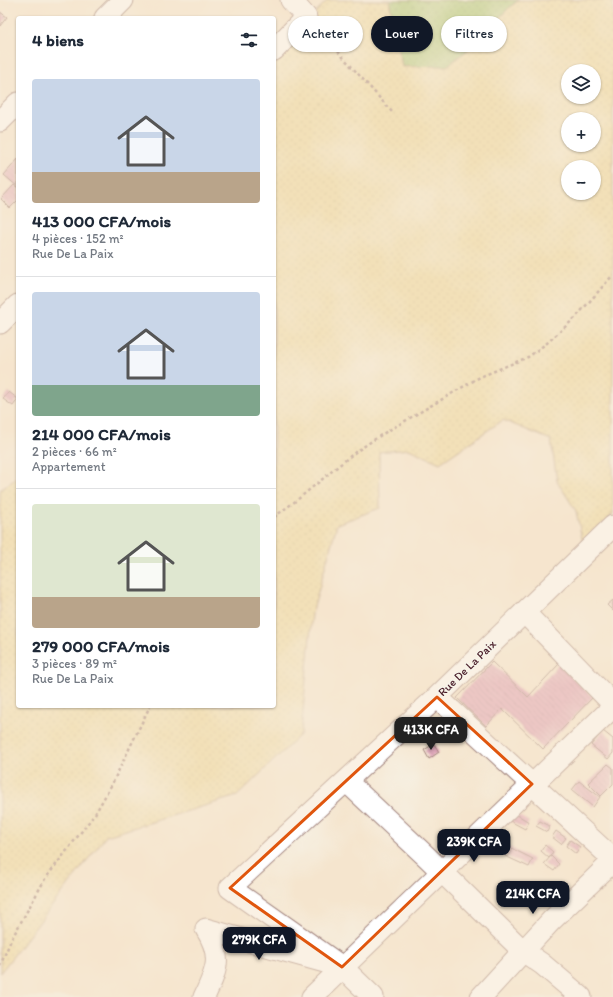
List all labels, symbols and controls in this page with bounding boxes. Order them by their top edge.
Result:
chip: Acheter [288,16,363,52]
chip: Louer [371,16,433,52]
chip: Filtres [441,16,507,52]
icon: filters [238,29,260,51]
text: 4 biens [32,30,84,50]
map controls [561,64,601,200]
button: layers [561,64,601,104]
icon: home [110,105,182,177]
button: + [561,112,601,152]
button: − [561,160,601,200]
text: 413 000 CFA/mois [32,211,171,231]
text: 4 pièces · 152 m² [32,231,124,246]
text: Rue De La Paix [32,246,113,261]
icon: home [110,318,182,390]
text: 214 000 CFA/mois [32,424,171,444]
text: 2 pièces · 66 m² [32,444,117,459]
text: Appartement [32,459,106,474]
icon: home [110,530,182,602]
text: 279 000 CFA/mois [32,636,170,656]
street label: Rue De La Paix [435,637,499,699]
text: 3 pièces · 89 m² [32,656,117,671]
text: Rue De La Paix [32,671,113,686]
pin: 413K CFA [390,717,472,751]
text: 413K CFA [403,722,459,737]
pin: 239K CFA [433,829,515,863]
text: 239K CFA [446,834,502,849]
pin: 214K CFA [492,881,574,915]
text: 214K CFA [505,886,561,901]
pin: 279K CFA [218,927,300,961]
text: 279K CFA [232,932,286,947]

